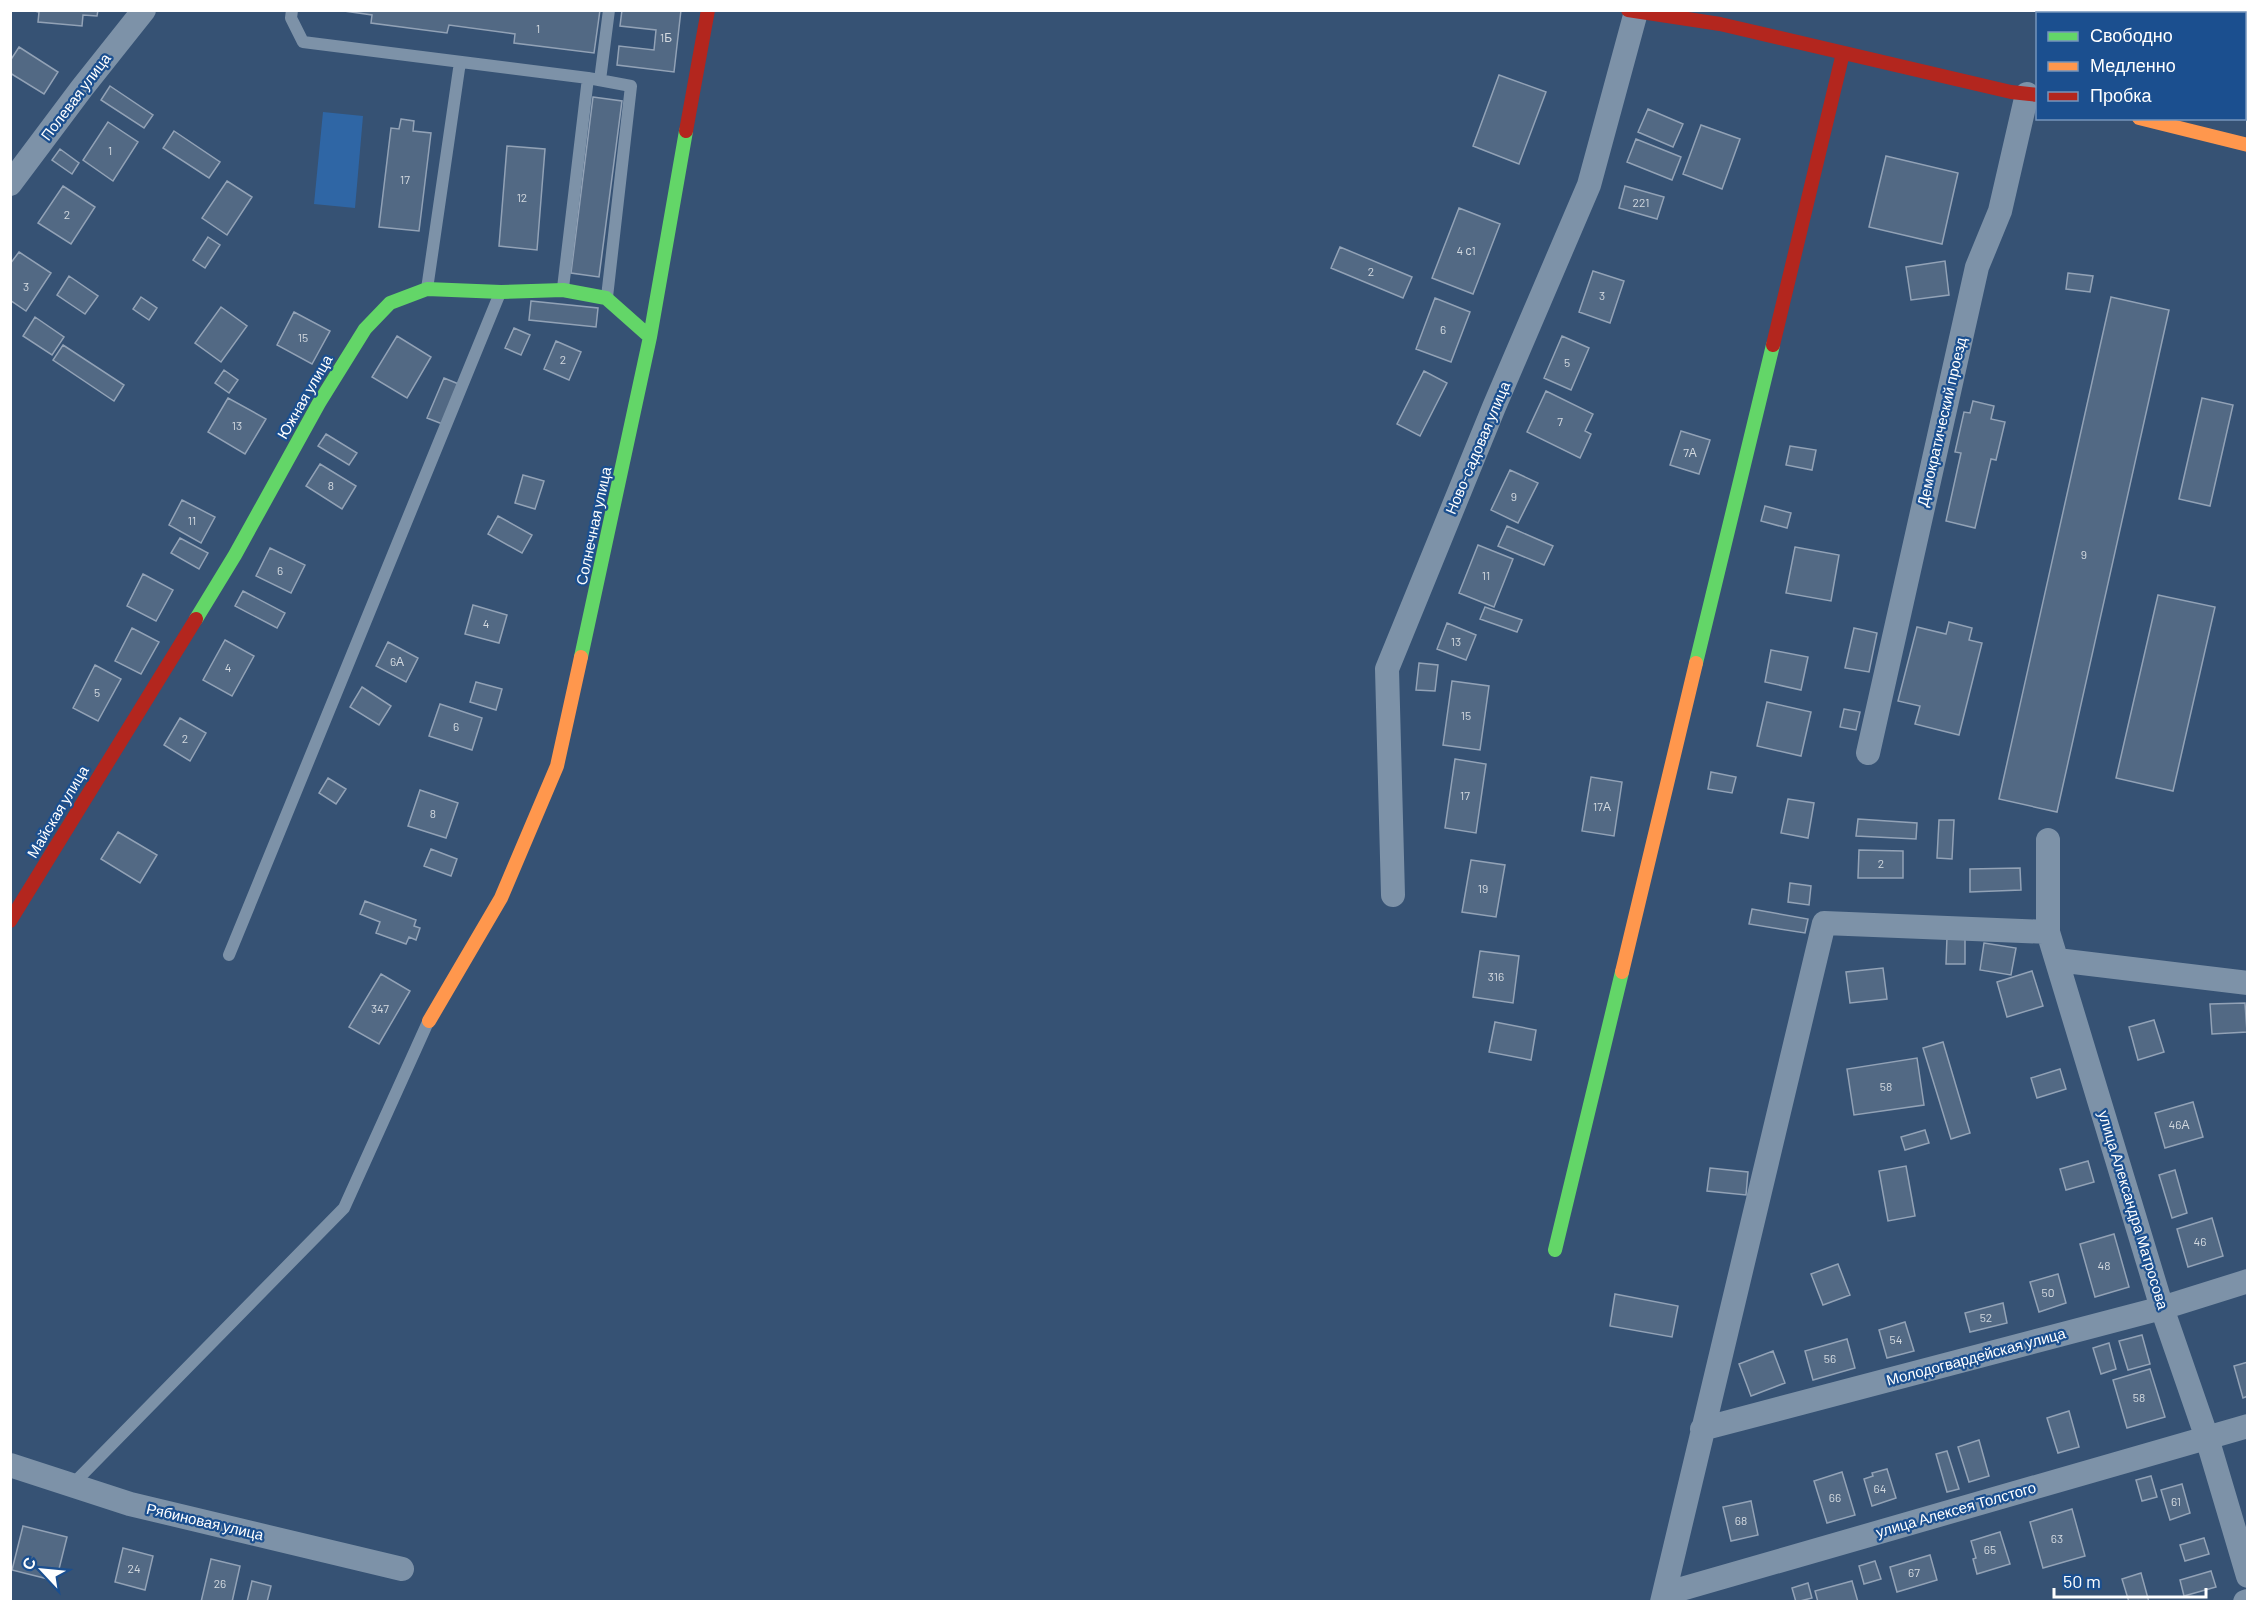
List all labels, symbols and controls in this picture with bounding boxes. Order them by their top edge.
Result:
legend [2036,12,2246,120]
house number: 1 [536,21,540,35]
text: Свободно [2090,24,2173,46]
house number: 1Б [660,30,672,44]
street label: Полевая улица [37,49,114,143]
text: Медленно [2090,54,2176,76]
text: Пробка [2090,84,2153,106]
house number: 1 [108,143,112,157]
house number: 17 [400,172,410,186]
house number: 12 [517,190,527,204]
house number: 221 [1633,195,1649,209]
house number: 2 [64,207,70,221]
house number: 4 с1 [1456,243,1476,257]
house number: 2 [1368,264,1374,278]
house number: 3 [23,279,29,293]
house number: 3 [1599,288,1605,302]
house number: 6 [1440,322,1446,336]
house number: 15 [298,330,308,344]
street label: Демократический проезд [1913,335,1969,508]
street label: Южная улица [273,351,336,442]
house number: 2 [560,352,566,366]
house number: 5 [1564,355,1570,369]
street label: Ново-садовая улица [1441,378,1513,517]
house number: 7 [1557,414,1563,428]
house number: 13 [232,418,242,432]
house number: 7А [1683,445,1697,459]
street label: Солнечная улица [572,464,614,587]
house number: 8 [328,478,334,492]
house number: 9 [1511,489,1517,503]
house number: 11 [188,513,196,527]
house number: 9 [2081,547,2087,561]
house number: 6 [277,563,283,577]
house number: 11 [1482,568,1490,582]
house number: 4 [483,616,489,630]
house number: 13 [1451,634,1461,648]
house number: 6А [390,654,404,668]
house number: 4 [225,660,231,674]
house number: 5 [94,685,100,699]
house number: 15 [1461,708,1471,722]
house number: 6 [453,719,459,733]
house number: 2 [182,731,188,745]
street label: Майская улица [23,762,92,861]
house number: 17 [1460,788,1470,802]
house number: 17А [1593,799,1611,813]
house number: 8 [430,806,436,820]
house number: 2 [1878,856,1884,870]
house number: 19 [1478,881,1488,895]
house number: 316 [1488,969,1504,983]
house number: 347 [371,1001,389,1015]
house number: 58 [1880,1079,1892,1093]
street label: улица Александра Матросова [2095,1108,2173,1312]
house number: 46А [2169,1117,2189,1131]
house number: 46 [2194,1234,2206,1248]
house number: 48 [2098,1258,2110,1272]
house number: 50 [2042,1285,2054,1299]
house number: 52 [1980,1310,1992,1324]
street label: Молодогвардейская улица [1884,1323,2068,1389]
house number: 54 [1890,1332,1902,1346]
house number: 56 [1824,1351,1836,1365]
house number: 58 [2133,1390,2145,1404]
street label: улица Алексея Толстого [1874,1478,2038,1541]
house number: 64 [1874,1481,1886,1495]
house number: 66 [1829,1490,1841,1504]
house number: 61 [2171,1494,2181,1508]
street label: Рябиновая улица [145,1499,266,1543]
house number: 68 [1735,1513,1747,1527]
house number: 63 [2051,1531,2063,1545]
north arrow [12,1540,72,1600]
house number: 65 [1984,1542,1996,1556]
text: С [17,1553,39,1573]
house number: 24 [127,1561,141,1575]
scale bar [2054,1561,2206,1599]
house number: 67 [1908,1565,1920,1579]
text: 50 m [2063,1570,2101,1592]
house number: 26 [214,1576,226,1590]

